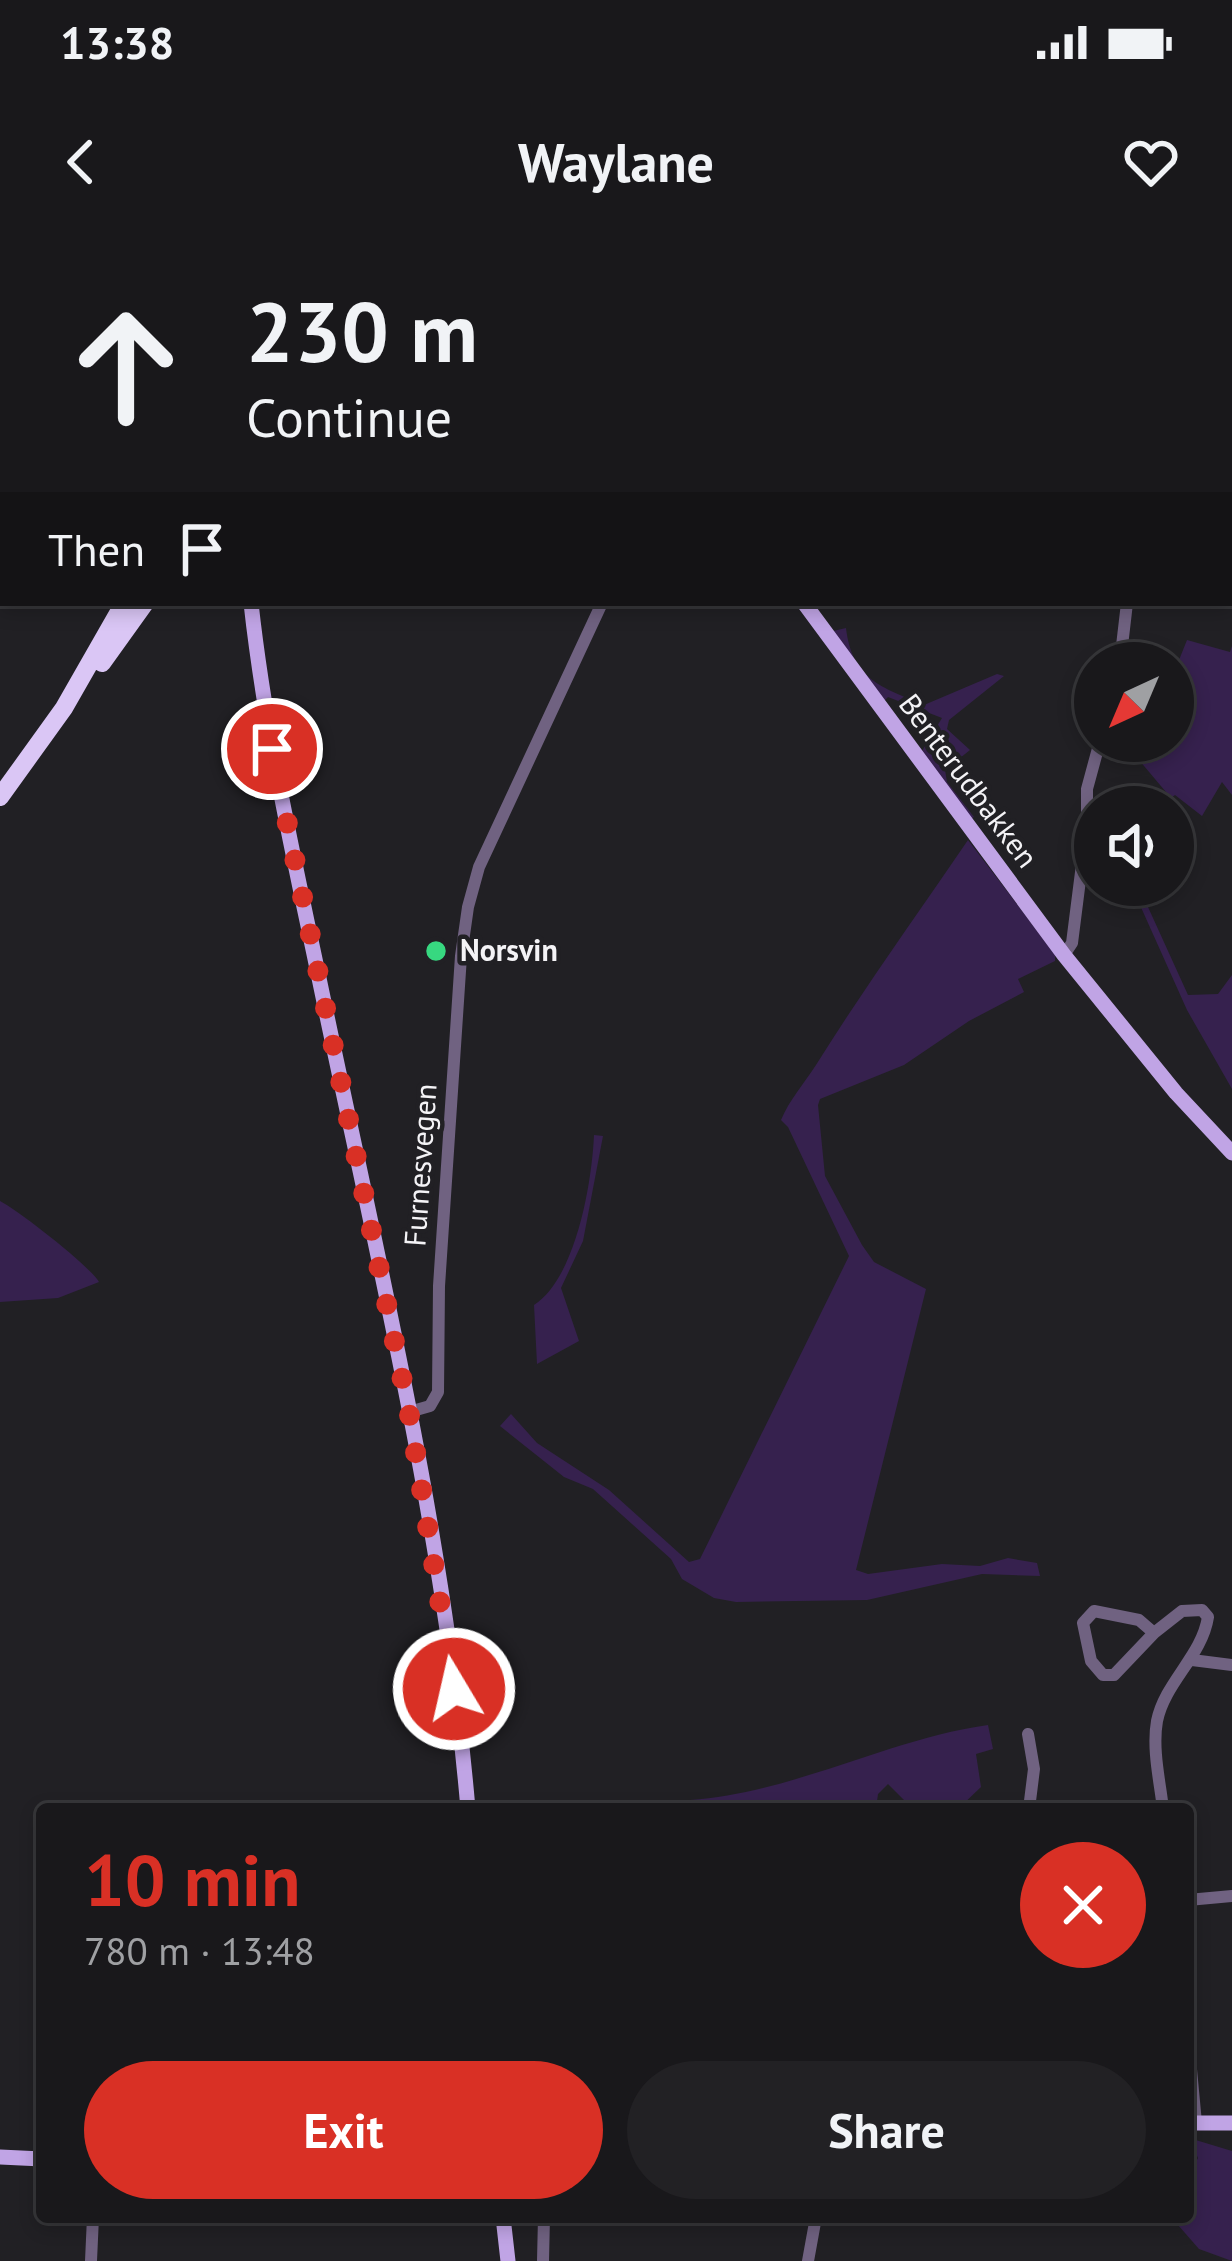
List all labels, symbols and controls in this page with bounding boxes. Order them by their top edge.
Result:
text: 13:38 [60,13,174,71]
text: Waylane [518,127,714,197]
icon: back [48,129,114,195]
icon: heart [1118,129,1184,195]
text: 230 m [246,276,478,385]
icon: ahead [48,288,204,444]
text: Continue [246,382,452,452]
icon: arrive [169,516,235,582]
text: Then [48,520,145,578]
north arrow [1074,642,1194,762]
map controls [1074,642,1194,906]
street label: Benterudbakken [891,685,1047,875]
pin [221,698,323,800]
icon: arrive [239,716,305,782]
button: sound [1074,786,1194,906]
place label: Norsvin [460,930,558,969]
marker: Norsvin [423,938,449,964]
street label: Furnesvegen [394,1082,445,1248]
position arrow [391,1626,517,1752]
text: 10 min [84,1833,300,1926]
button: close [1020,1842,1146,1968]
text: 780 m · 13:48 [84,1925,315,1976]
button: Exit [84,2061,603,2199]
button: Share [627,2061,1146,2199]

